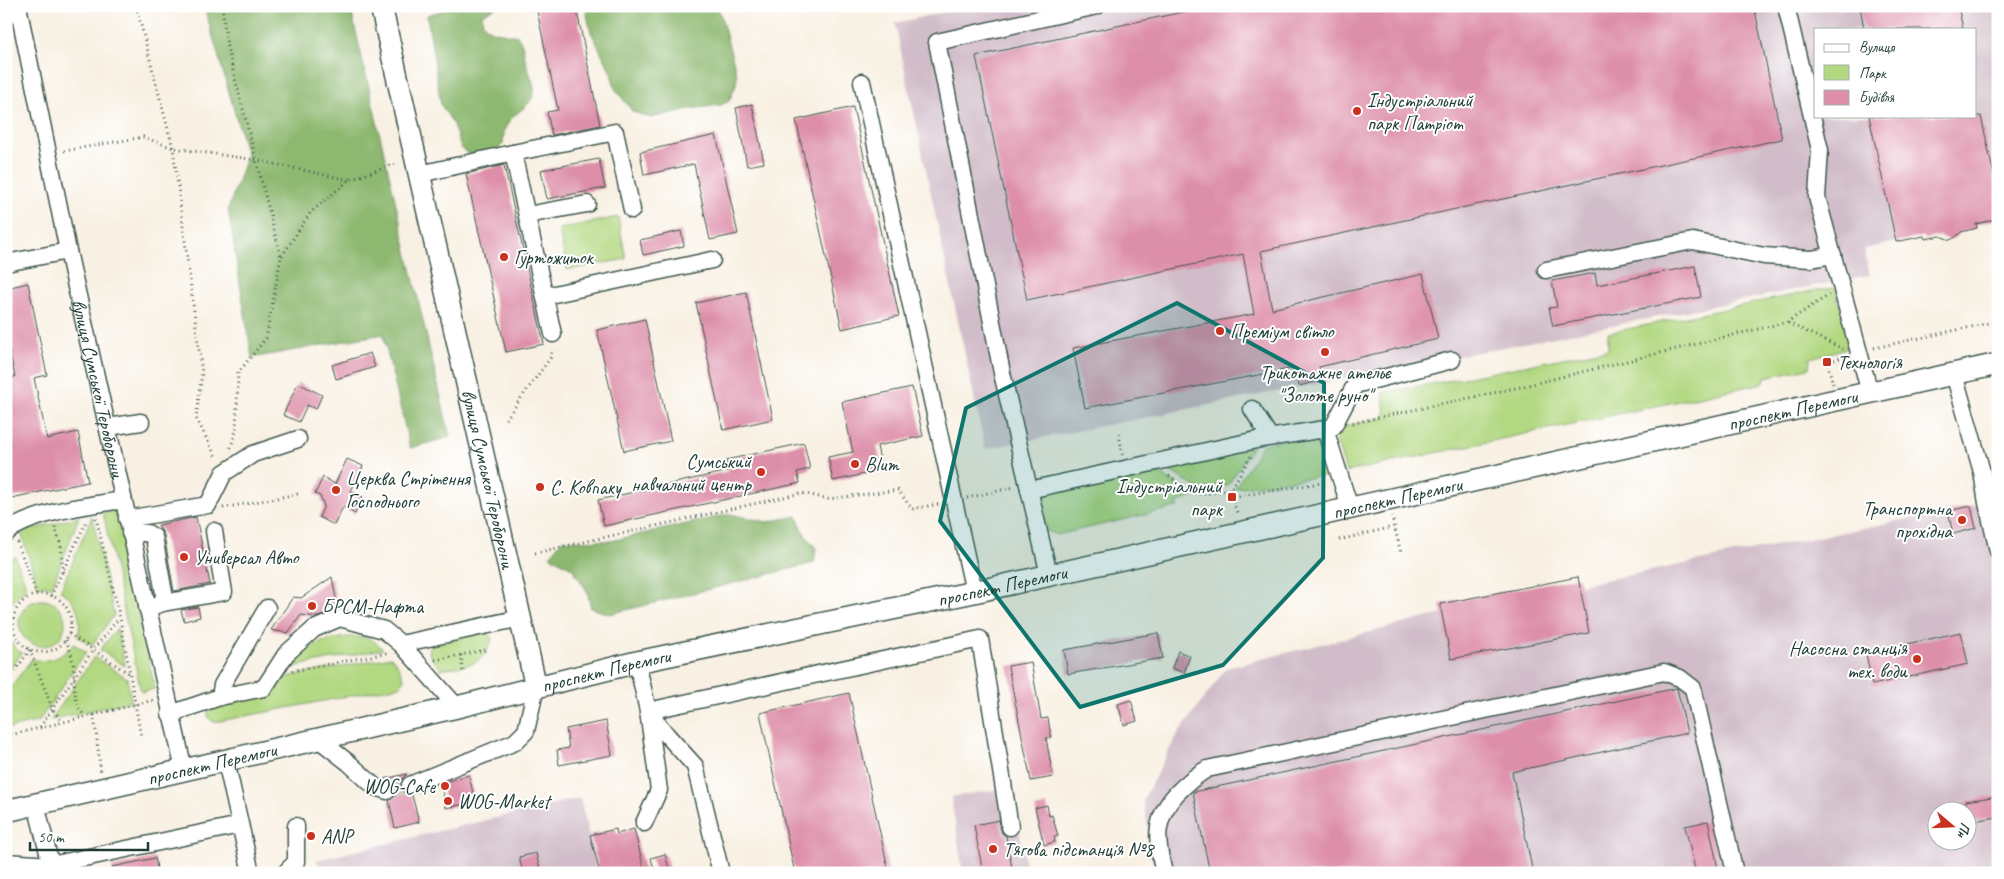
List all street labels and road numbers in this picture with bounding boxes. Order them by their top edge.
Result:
street label: вулиця Сумської Тероборони [67,297,131,482]
street label: проспект Перемоги [1726,383,1861,436]
street label: вулиця Сумської Тероборони [456,387,521,572]
street label: проспект Перемоги [1330,471,1466,524]
street label: проспект Перемоги [935,559,1070,612]
street label: проспект Перемоги [539,643,674,698]
street label: проспект Перемоги [145,736,280,791]

